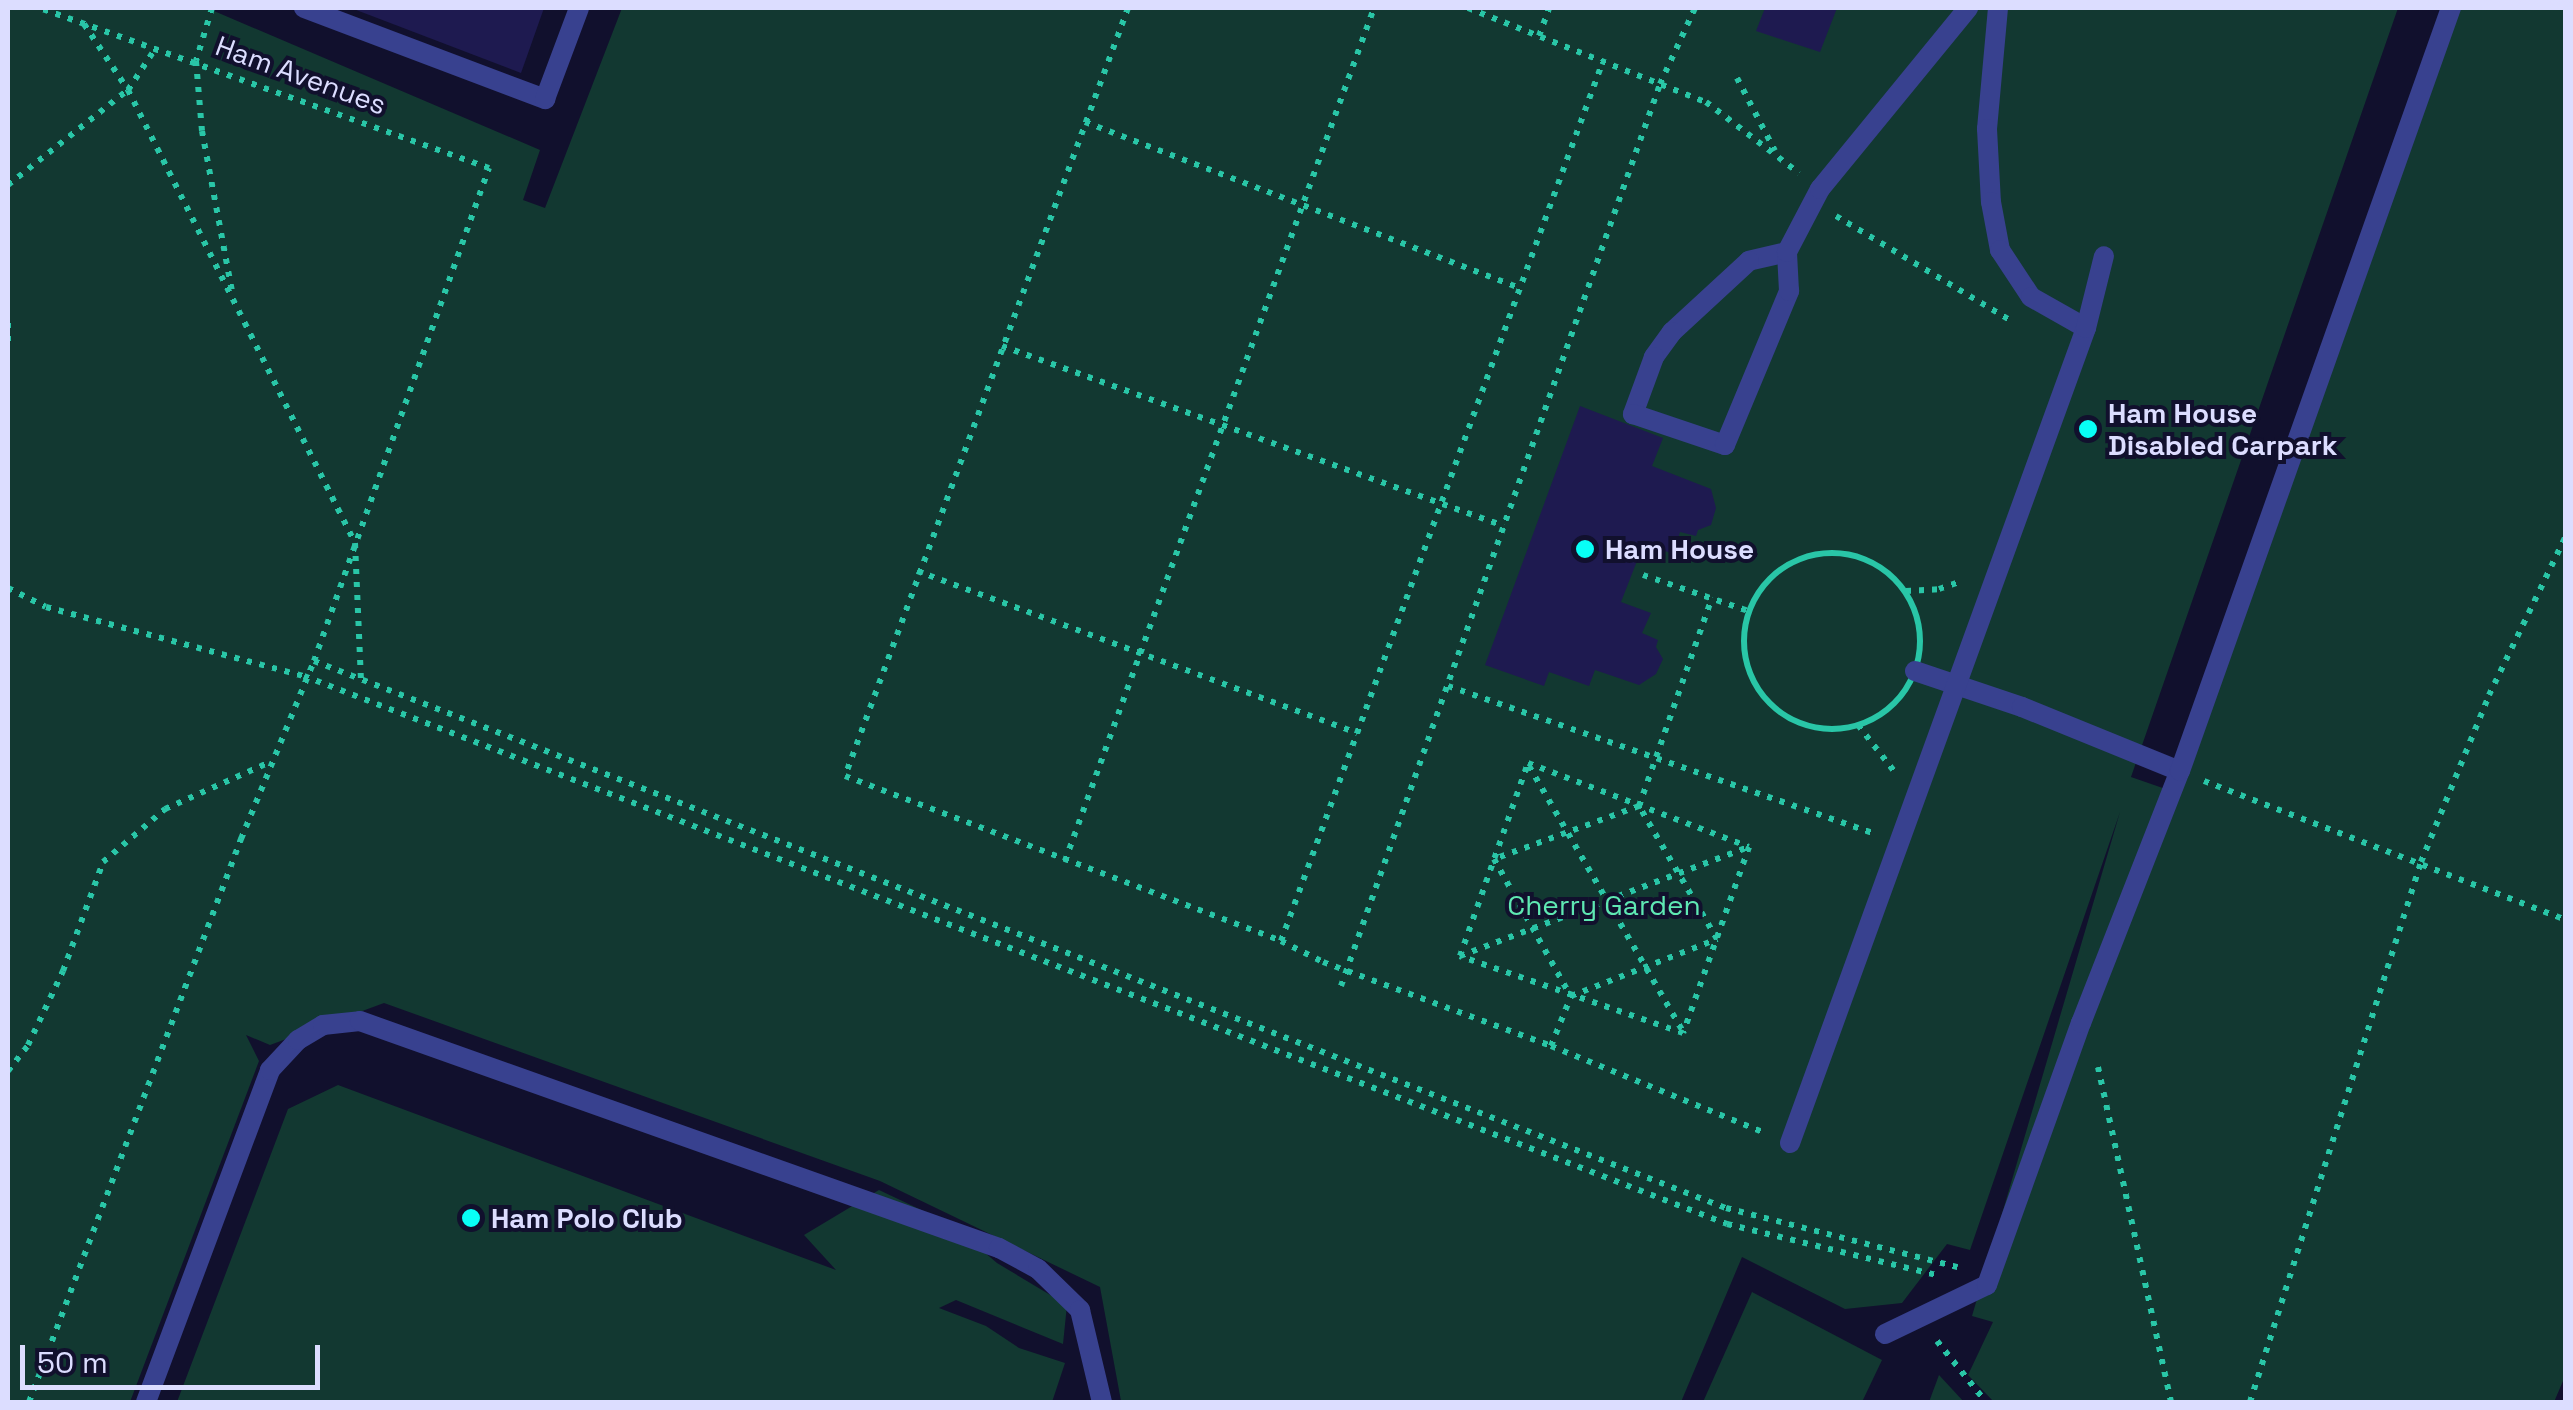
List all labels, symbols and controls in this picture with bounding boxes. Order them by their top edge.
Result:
street label: Ham Avenues [211,29,391,121]
place label: Ham House Disabled Carpark [2108,396,2338,462]
marker: Ham House Disabled Carpark [2077,418,2099,440]
place label: Ham House [1605,532,1754,566]
marker: Ham House [1574,538,1596,560]
park label: Cherry Garden [1507,888,1701,922]
place label: Ham Polo Club [491,1201,683,1235]
marker: Ham Polo Club [460,1207,482,1229]
scale bar [25,1325,325,1387]
text: 50 m [37,1343,108,1382]

